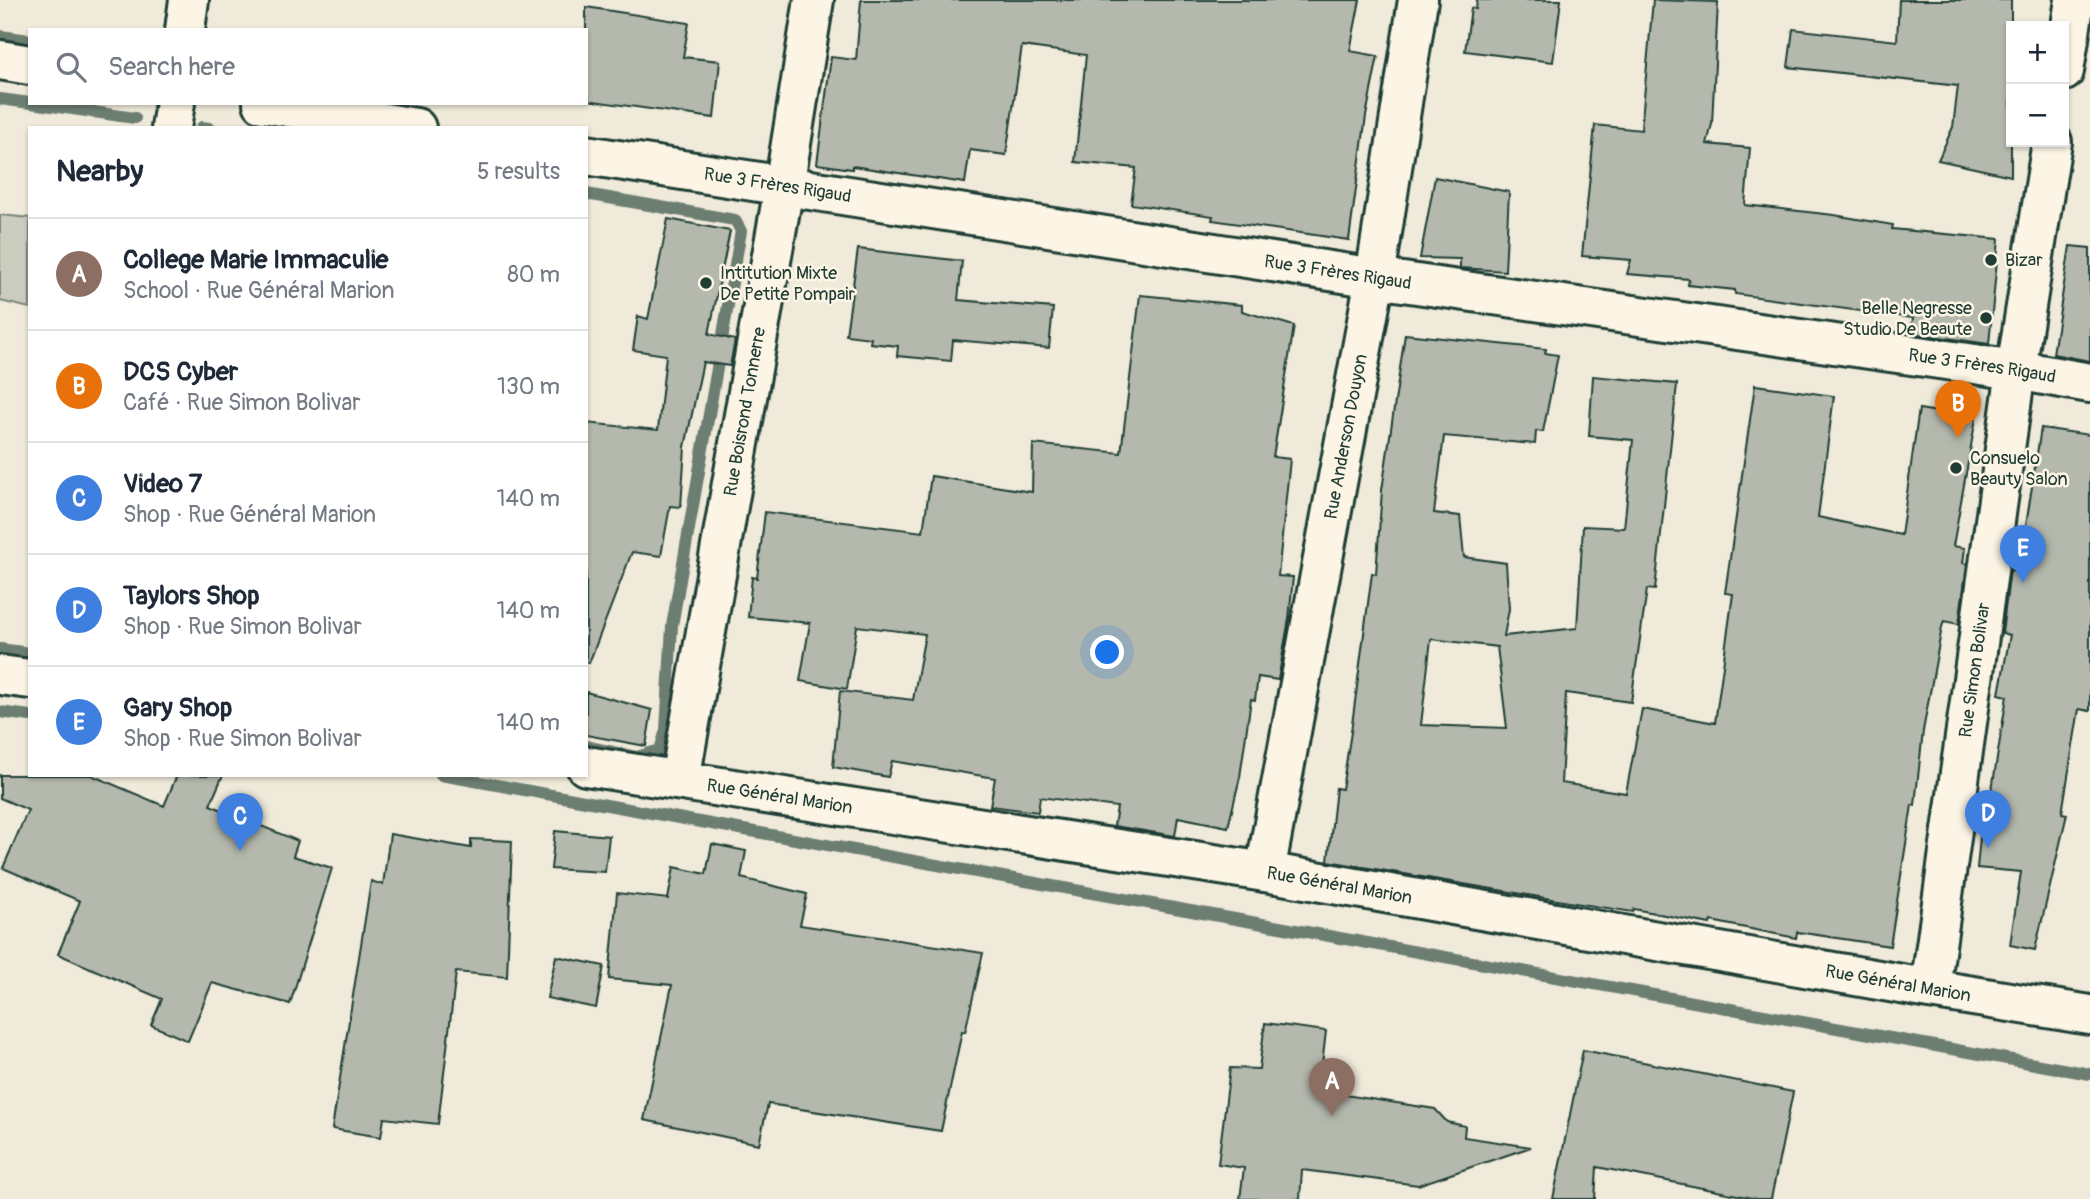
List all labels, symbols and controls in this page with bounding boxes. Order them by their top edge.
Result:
map controls [2006,21,2069,147]
button: + [2006,21,2069,84]
search box [28,28,588,105]
icon: search [52,48,90,86]
text: Search here [108,51,235,83]
button: − [2006,84,2069,147]
text: Nearby [56,153,143,190]
text: 5 results [477,157,560,186]
street label: Rue 3 Frères Rigaud [702,162,853,208]
text: College Marie Immaculie [123,244,388,276]
street label: Rue 3 Frères Rigaud [1263,249,1413,295]
place label: Bizar [2005,249,2043,272]
marker: Bizar [1983,252,1999,268]
text: A [72,260,86,289]
text: 80 m [507,260,560,289]
place label: Intitution Mixte De Petite Pompair [720,262,855,306]
marker: Intitution Mixte De Petite Pompair [698,275,714,291]
text: School · Rue Général Marion [123,276,395,305]
place label: Belle Negresse Studio De Beaute [1843,297,1972,341]
marker: Belle Negresse Studio De Beaute [1978,310,1994,326]
street label: Rue Boisrond Tonnerre [718,325,771,498]
street label: Rue 3 Frères Rigaud [1907,343,2058,388]
street label: Rue Anderson Douyon [1319,352,1372,521]
text: DCS Cyber [123,356,238,388]
text: B [72,372,86,401]
text: 130 m [497,372,560,401]
pin: B [1935,380,1981,438]
text: Café · Rue Simon Bolivar [123,388,360,417]
place label: Consuelo Beauty Salon [1970,447,2068,491]
marker: Consuelo Beauty Salon [1948,460,1964,476]
text: Video 7 [123,468,202,500]
text: C [72,484,86,513]
text: 140 m [497,484,560,513]
text: Shop · Rue Général Marion [123,500,376,529]
pin: E [2000,525,2046,583]
text: Taylors Shop [123,580,260,612]
text: D [72,596,86,625]
text: 140 m [497,596,560,625]
street label: Rue Simon Bolivar [1954,601,1995,739]
text: Shop · Rue Simon Bolivar [123,612,362,641]
your location [1090,635,1124,669]
text: Gary Shop [123,692,232,724]
text: E [73,708,85,737]
text: 140 m [497,708,560,737]
text: Shop · Rue Simon Bolivar [123,724,362,753]
street label: Rue Général Marion [705,774,854,819]
pin: D [1965,790,2011,848]
pin: C [217,793,263,851]
street label: Rue Général Marion [1265,861,1414,909]
street label: Rue Général Marion [1824,959,1973,1007]
pin: A [1309,1058,1355,1116]

